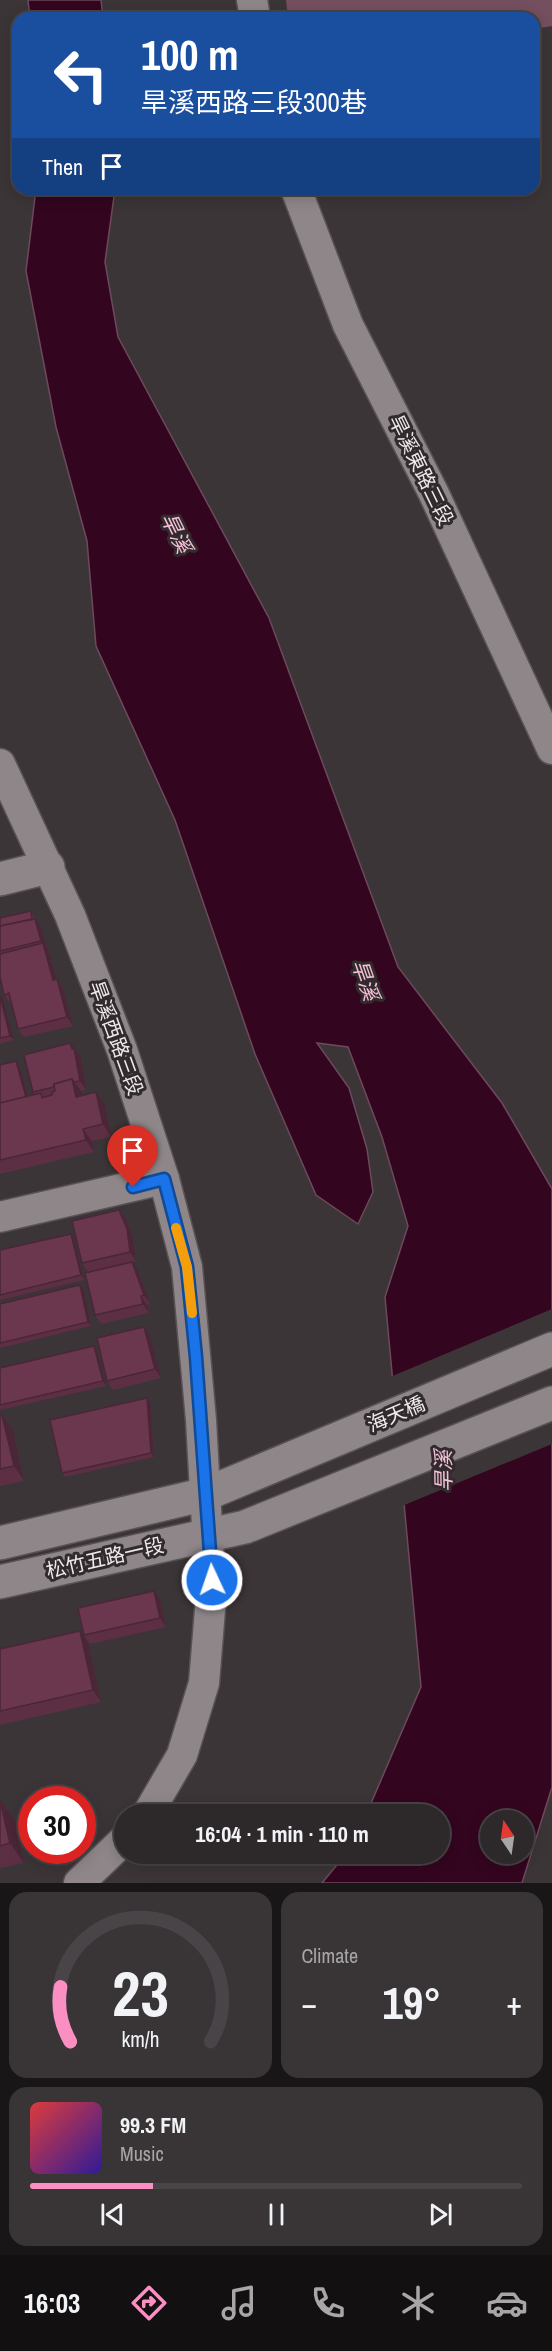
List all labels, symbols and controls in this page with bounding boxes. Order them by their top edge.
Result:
text: 100 m [141,27,239,83]
icon: left [42,36,120,114]
text: 旱溪西路三段300巷 [141,84,367,120]
icon: arrive [95,150,128,183]
text: Then [42,152,83,182]
street label: 旱溪東路三段 [383,410,460,530]
water label: 旱溪 [154,508,200,561]
water label: 旱溪 [345,955,387,1007]
street label: 旱溪西路三段 [83,977,150,1099]
pin [107,1125,158,1187]
icon: arrive [116,1134,149,1167]
street label: 海天橋 [363,1389,429,1438]
water label: 旱溪 [429,1447,458,1492]
street label: 松竹五路一段 [43,1531,166,1584]
position arrow [180,1548,244,1612]
speed limit sign: 30 [18,1786,96,1864]
north arrow [480,1810,534,1864]
map controls [480,1810,534,1864]
text: 16:04 · 1 min · 110 m [195,1819,369,1849]
text: Climate [302,1942,358,1969]
text: 23 [112,1951,169,2035]
text: 19° [382,1972,441,2033]
text: − [302,1981,317,2025]
text: + [506,1981,522,2025]
text: km/h [121,2025,159,2054]
text: 99.3 FM [120,2110,186,2140]
text: Music [120,2140,164,2167]
icon: previous [96,2198,129,2231]
icon: pause [260,2198,293,2231]
icon: next [424,2198,457,2231]
icon: directions [128,2282,170,2324]
icon: music [218,2282,260,2324]
icon: phone [307,2282,349,2324]
icon: climate [397,2282,439,2324]
icon: car [486,2282,528,2324]
text: 16:03 [24,2285,80,2321]

